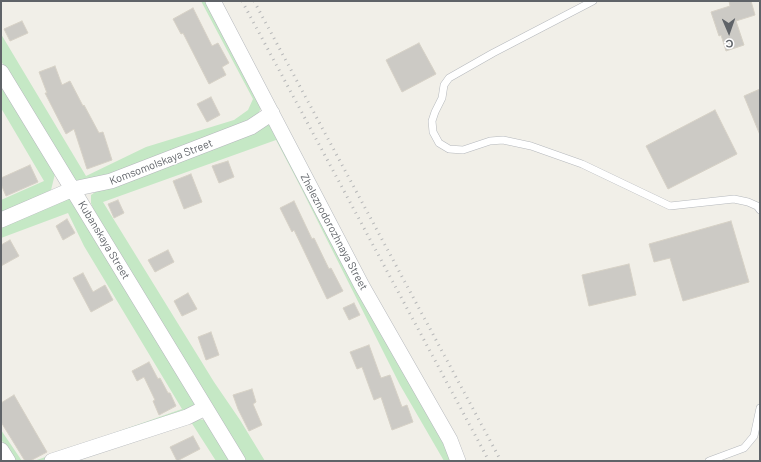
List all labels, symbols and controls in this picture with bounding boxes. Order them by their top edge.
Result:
north arrow [709,12,749,52]
text: С [725,38,734,51]
street label: Komsomolskaya Street [108,136,214,188]
street label: Zheleznodorozhnaya Street [298,172,370,292]
street label: Kubanskaya Street [75,198,133,282]

